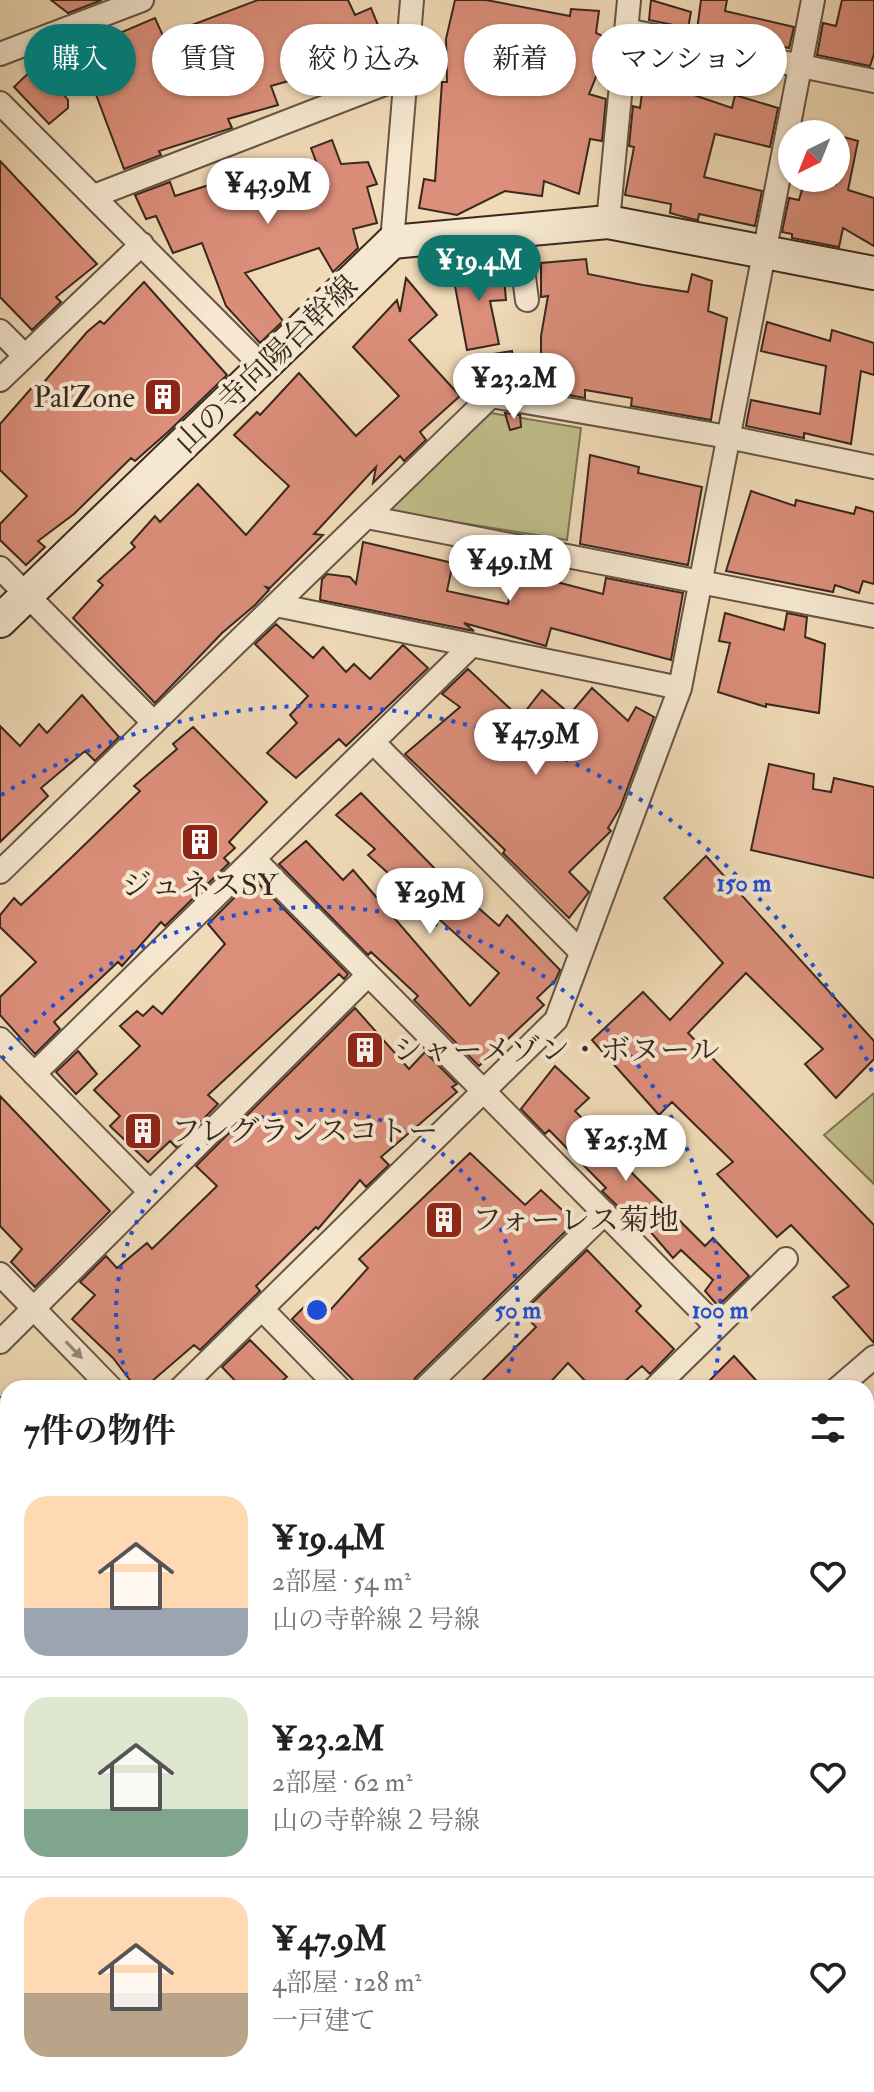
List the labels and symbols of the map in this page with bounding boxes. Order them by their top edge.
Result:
north arrow [778,120,850,192]
pin: ¥43.9M [203,158,333,226]
pin: ¥19.4M [414,235,544,303]
street label: 山の寺向陽台幹線 [167,268,366,461]
pin: ¥23.2M [449,353,579,421]
building icon: PalZone [142,376,184,418]
place label: PalZone [33,379,135,416]
pin: ¥49.1M [445,535,575,603]
pin: ¥47.9M [471,709,601,777]
building icon: ジュネスSY [179,821,221,863]
place label: ジュネスSY [122,867,280,904]
pin: ¥29M [383,868,477,936]
text: 150 m [717,868,772,899]
building icon: シャーメゾン・ボヌール [344,1029,386,1071]
place label: シャーメゾン・ボヌール [393,1032,719,1069]
building icon: フレグランスコトー [122,1110,164,1152]
place label: フレグランスコトー [171,1113,438,1150]
pin: ¥25.3M [561,1115,691,1183]
building icon: フォーレス菊地 [423,1199,465,1241]
place label: フォーレス菊地 [472,1202,679,1239]
text: 50 m [495,1295,542,1326]
text: 100 m [692,1295,749,1326]
centre of rings [303,1296,331,1324]
one-way arrow [64,1340,83,1359]

